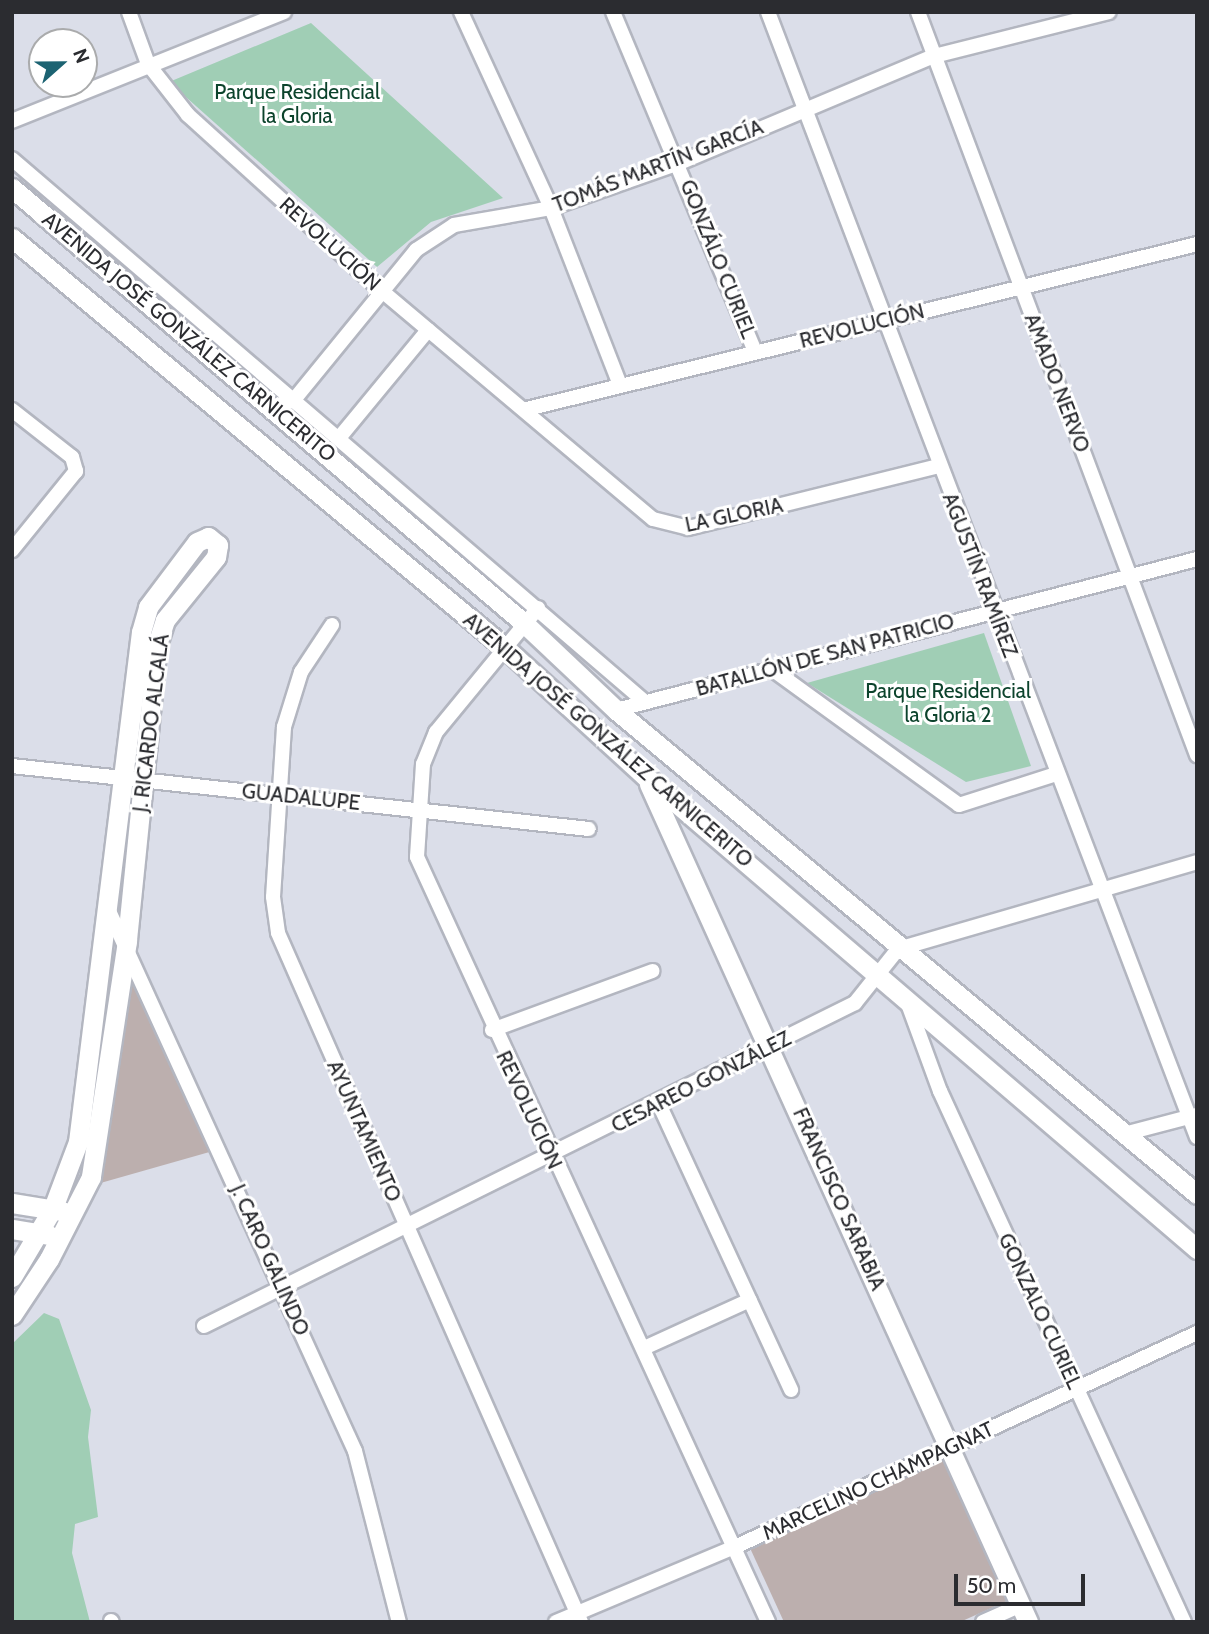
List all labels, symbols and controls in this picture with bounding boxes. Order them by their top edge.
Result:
north arrow [28,28,98,98]
text: N [68,46,94,66]
park label: Parque Residencial la Gloria [214,79,380,129]
street label: TOMÁS MARTÍN GARCÍA [549,114,767,218]
street label: GONZÁLO CURIEL [675,176,761,342]
street label: REVOLUCIÓN [274,192,386,296]
street label: AVENIDA JOSÉ GONZÁLEZ CARNICERITO [37,207,341,467]
street label: REVOLUCIÓN [797,298,927,354]
street label: AMADO NERVO [1019,310,1095,456]
street label: AGUSTÍN RAMÍREZ [937,489,1023,661]
street label: LA GLORIA [683,492,785,538]
street label: AVENIDA JOSÉ GONZÁLEZ CARNICERITO [458,607,758,873]
street label: BATALLÓN DE SAN PATRICIO [693,608,957,702]
street label: J. RICARDO ALCALÁ [128,632,174,814]
park label: Parque Residencial la Gloria 2 [865,678,1031,728]
street label: GUADALUPE [241,778,361,816]
street label: CESAREO GONZÁLEZ [607,1026,795,1138]
street label: REVOLUCIÓN [491,1047,567,1173]
street label: AYUNTAMIENTO [322,1056,406,1206]
street label: FRANCISCO SARABIA [787,1104,891,1294]
street label: J. CARO GALINDO [225,1180,315,1340]
street label: GONZALO CURIEL [993,1229,1087,1393]
street label: MARCELINO CHAMPAGNAT [758,1416,998,1546]
scale bar [957,1560,1088,1604]
text: 50 m [967,1573,1016,1598]

